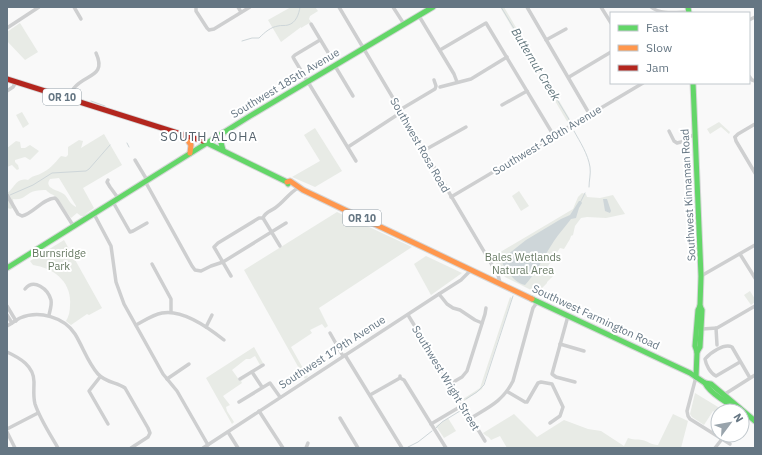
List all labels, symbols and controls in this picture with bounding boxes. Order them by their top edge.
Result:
legend [610,12,750,84]
text: Fast [646,20,669,35]
water label: Butternut Creek [508,25,564,104]
text: Slow [646,40,672,55]
street label: Southwest 185th Avenue [228,45,342,121]
text: Jam [646,60,669,75]
road number: OR 10 [43,89,81,105]
street label: Southwest Rosa Road [387,95,453,195]
street label: Southwest 180th Avenue [490,102,604,178]
district label: SOUTH ALOHA [160,128,258,145]
street label: Southwest Kinnaman Road [678,128,698,262]
road number: OR 10 [343,210,381,226]
park label: Burnsridge Park [32,246,86,273]
park label: Bales Wetlands Natural Area [485,250,561,277]
street label: Southwest Farmington Road [530,281,662,353]
street label: Southwest 179th Avenue [276,312,388,392]
street label: Southwest Wright Street [409,323,483,433]
north arrow [710,403,750,443]
text: N [730,411,747,425]

